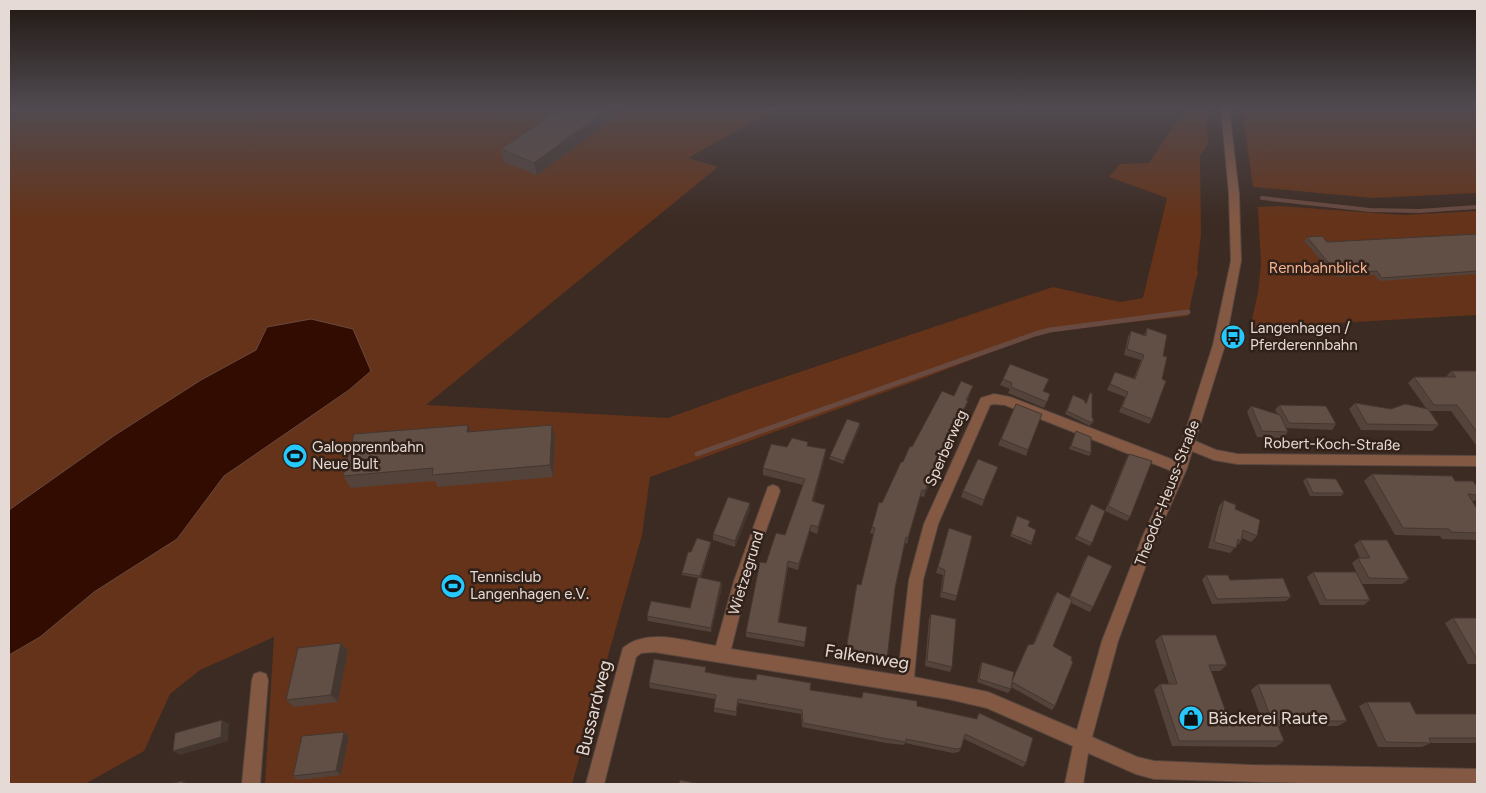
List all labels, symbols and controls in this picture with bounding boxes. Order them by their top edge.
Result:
park label: Rennbahnblick [1269,259,1368,277]
place label: Langenhagen / Pferderennbahn [1250,319,1358,354]
bus stop icon: Langenhagen / Pferderennbahn [1220,324,1246,350]
street label: Sperberweg [921,407,971,489]
street label: Theodor-Heuss-Straße [1131,418,1203,568]
street label: Robert-Koch-Straße [1263,434,1401,454]
place label: Galopprennbahn Neue Bult [312,438,424,473]
sports icon: Galopprennbahn Neue Bult [282,443,308,469]
street label: Wietzegrund [725,529,767,617]
place label: Tennisclub Langenhagen e.V. [470,568,589,603]
sports icon: Tennisclub Langenhagen e.V. [440,573,466,599]
street label: Falkenweg [823,639,911,675]
street label: Bussardweg [571,658,617,758]
shop icon: Bäckerei Raute [1178,705,1204,731]
place label: Bäckerei Raute [1208,707,1328,729]

